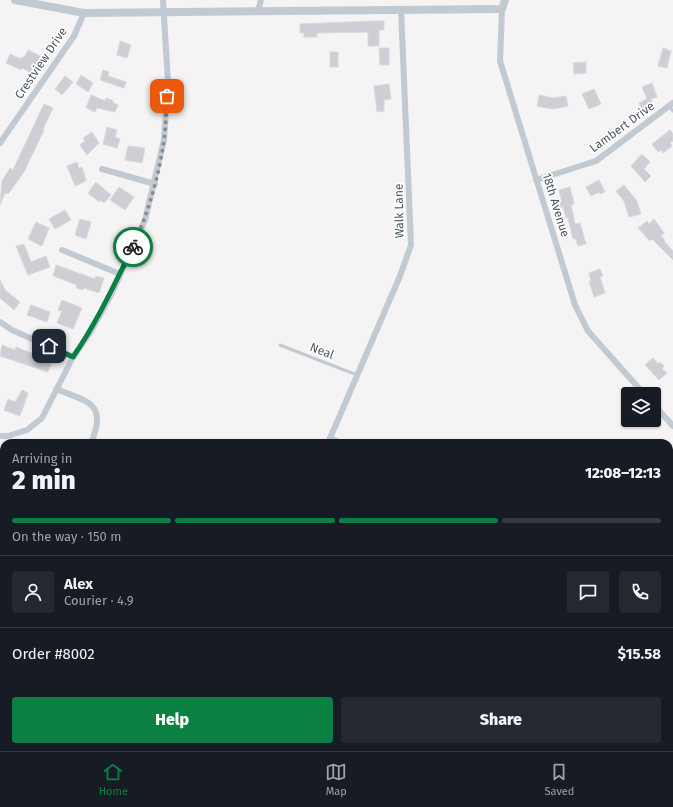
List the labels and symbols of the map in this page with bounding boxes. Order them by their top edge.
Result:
street label: Crestview Drive [12,25,70,101]
pin [150,79,184,113]
street label: Lambert Drive [587,99,657,155]
street label: 18th Avenue [540,171,572,239]
street label: Walk Lane [392,183,406,239]
courier [113,227,153,267]
pin [32,329,66,363]
street label: Neal [308,340,336,362]

